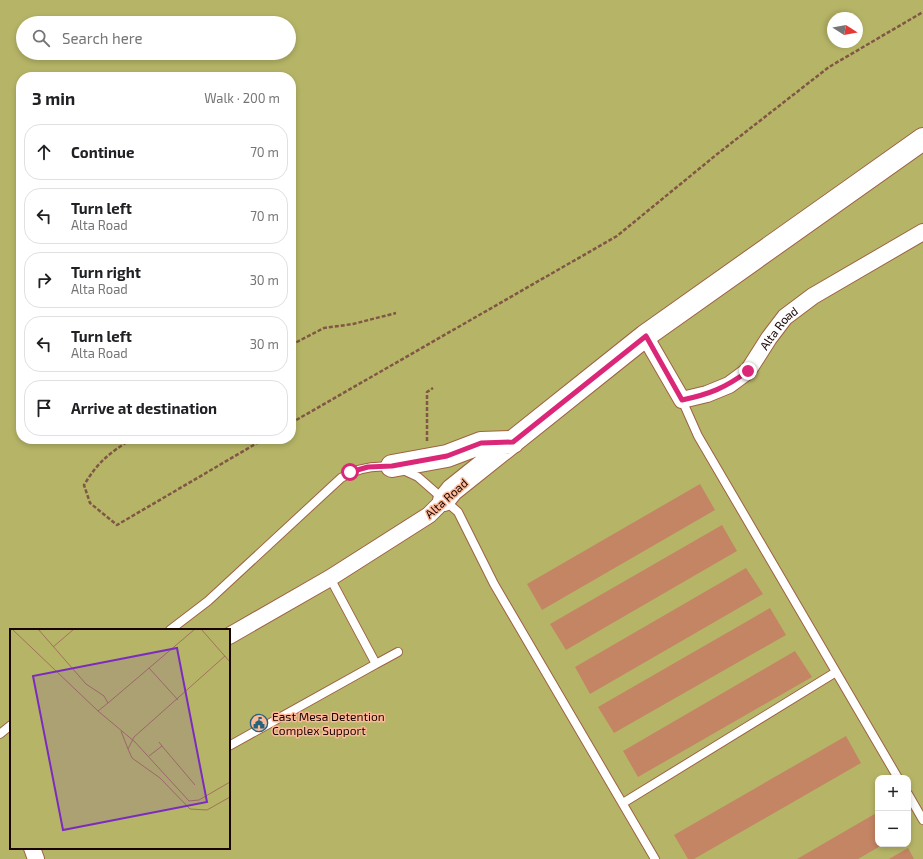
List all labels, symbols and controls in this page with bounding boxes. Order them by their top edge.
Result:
north arrow [827,12,863,48]
search box [16,16,296,60]
icon: search [30,27,52,49]
text: Search here [62,29,143,47]
text: 3 min [32,88,75,108]
text: Walk · 200 m [204,90,280,106]
icon: ahead [33,141,55,163]
text: Continue [71,143,134,161]
text: 70 m [250,144,279,160]
text: Turn left [71,199,132,217]
icon: left [33,205,55,227]
text: 70 m [250,208,279,224]
text: Alta Road [71,217,128,233]
text: Turn right [71,263,141,281]
icon: right [33,269,55,291]
text: 30 m [250,272,279,288]
text: Alta Road [71,281,128,297]
street label: Alta Road [756,303,800,352]
text: Turn left [71,327,132,345]
icon: left [33,333,55,355]
text: 30 m [250,336,279,352]
text: Alta Road [71,345,128,361]
route end [739,362,757,380]
icon: arrive [33,397,55,419]
text: Arrive at destination [71,399,217,417]
route start [341,463,359,481]
street label: Alta Road [422,475,470,521]
inset map [10,629,230,849]
place label: East Mesa Detention Complex Support [272,709,385,737]
public building icon: East Mesa Detention Complex Support [249,713,269,733]
map controls [875,775,911,847]
button: + [875,775,911,811]
button: − [875,811,911,847]

